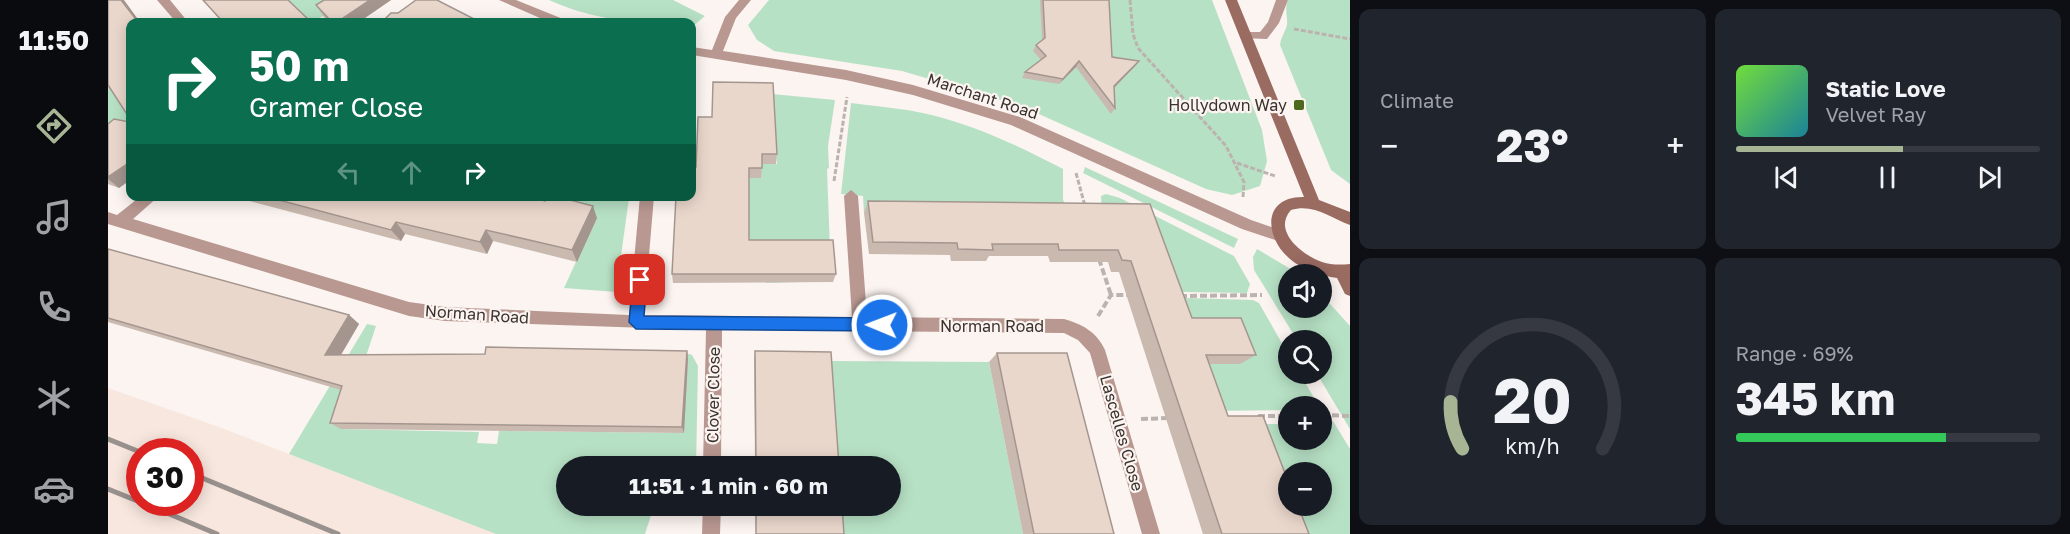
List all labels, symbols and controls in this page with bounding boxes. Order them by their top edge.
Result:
text: 11:50 [19,24,89,56]
text: 50 m [249,40,349,90]
icon: right [150,42,228,120]
street label: Marchant Road [925,69,1041,123]
text: Static Love [1826,75,1946,102]
text: Climate [1380,88,1454,112]
text: Gramer Close [249,91,423,123]
place label: Hollydown Way [1168,95,1287,115]
marker: Hollydown Way [1292,98,1306,112]
text: Velvet Ray [1826,102,1926,126]
icon: directions [33,105,75,147]
text: 23° [1496,118,1568,172]
text: − [1380,126,1398,165]
text: + [1666,126,1684,165]
icon: left [332,156,365,189]
icon: ahead [395,156,428,189]
icon: right [458,156,491,189]
icon: previous [1770,161,1803,194]
icon: pause [1871,161,1904,194]
icon: next [1973,161,2006,194]
icon: music [33,196,75,238]
pin [614,254,665,305]
icon: arrive [623,263,656,296]
map controls [1278,264,1332,516]
button: sound [1278,264,1332,318]
icon: phone [33,286,75,328]
position arrow [850,293,914,357]
street label: Norman Road [424,300,530,328]
street label: Norman Road [940,316,1044,336]
button: search [1278,330,1332,384]
text: Range · 69% [1736,341,1853,365]
street label: Clover Close [702,347,724,443]
text: 20 [1493,362,1572,437]
text: 345 km [1736,371,1895,425]
street label: Lascelles Close [1096,373,1148,493]
icon: climate [33,377,75,419]
button: + [1278,396,1332,450]
text: km/h [1505,433,1560,459]
speed limit sign: 30 [126,438,204,516]
button: − [1278,462,1332,516]
icon: car [33,468,75,510]
text: 11:51 · 1 min · 60 m [629,472,828,499]

